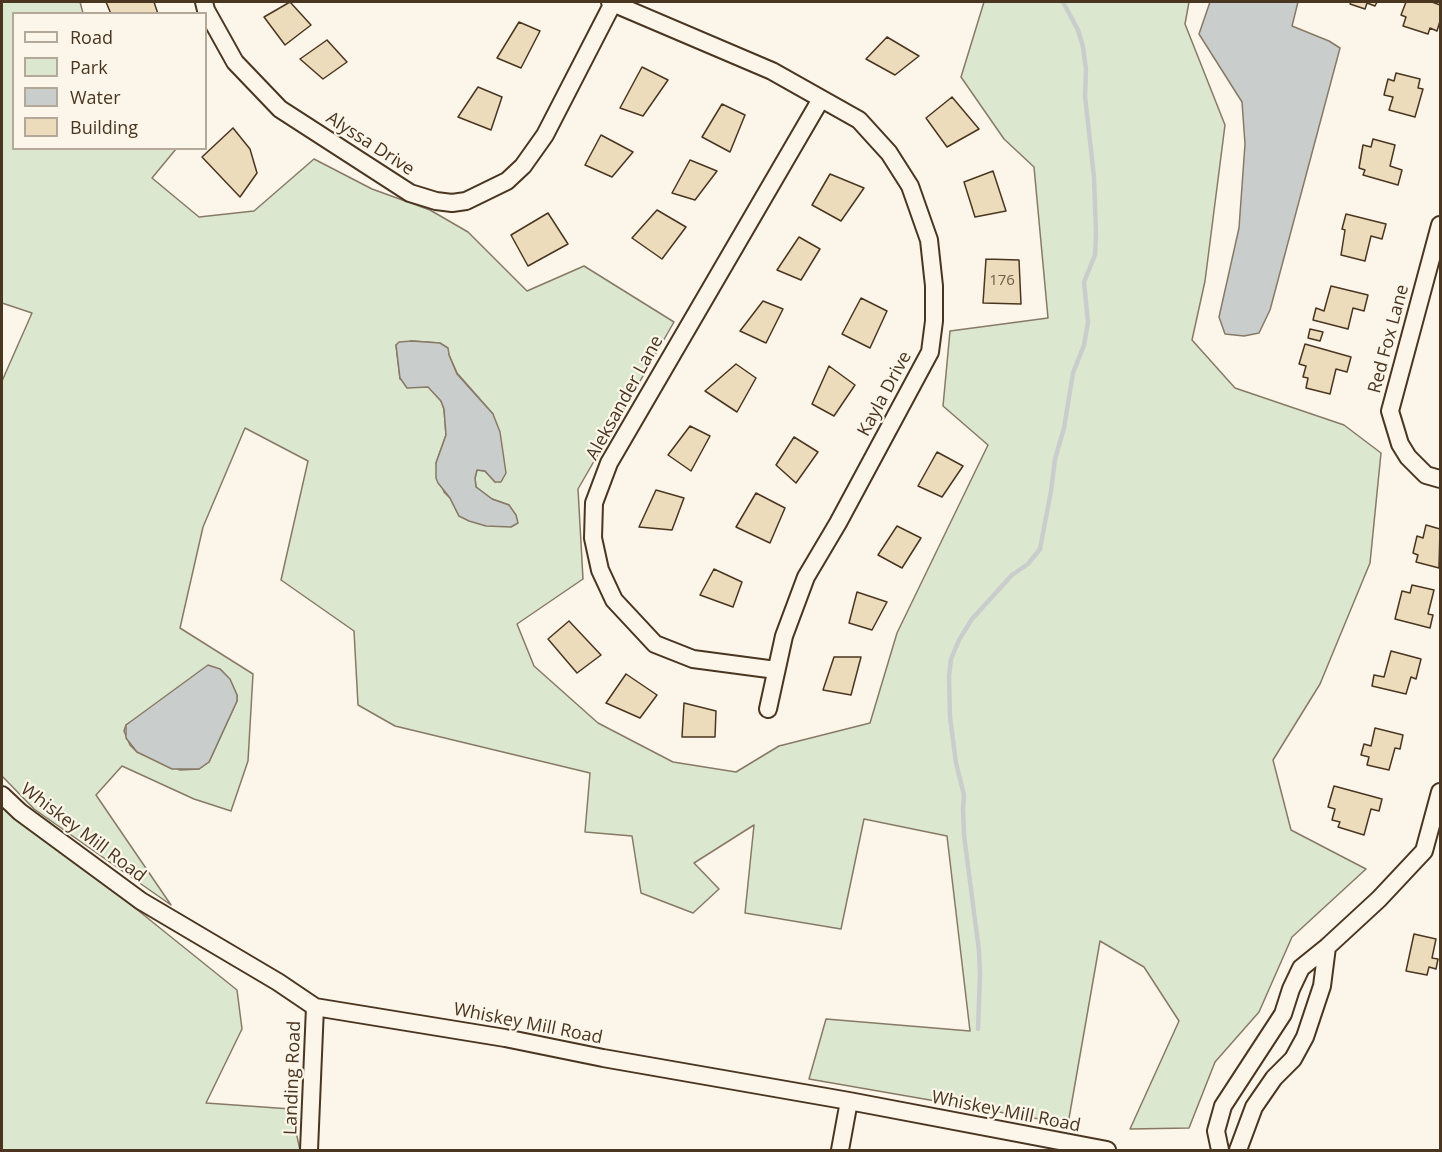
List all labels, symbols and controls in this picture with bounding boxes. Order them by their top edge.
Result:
legend [12,12,207,150]
text: Road [70,25,113,49]
text: Park [70,55,108,79]
text: Water [70,85,121,109]
street label: Alyssa Drive [322,107,418,181]
text: Building [70,115,138,139]
house number: 176 [989,272,1015,290]
street label: Red Fox Lane [1364,282,1414,396]
street label: Aleksander Lane [582,332,668,464]
street label: Kayla Drive [854,348,916,440]
street label: Whiskey Mill Road [16,779,150,887]
street label: Whiskey Mill Road [452,999,604,1049]
street label: Landing Road [280,1020,306,1136]
street label: Whiskey Mill Road [930,1087,1082,1137]

